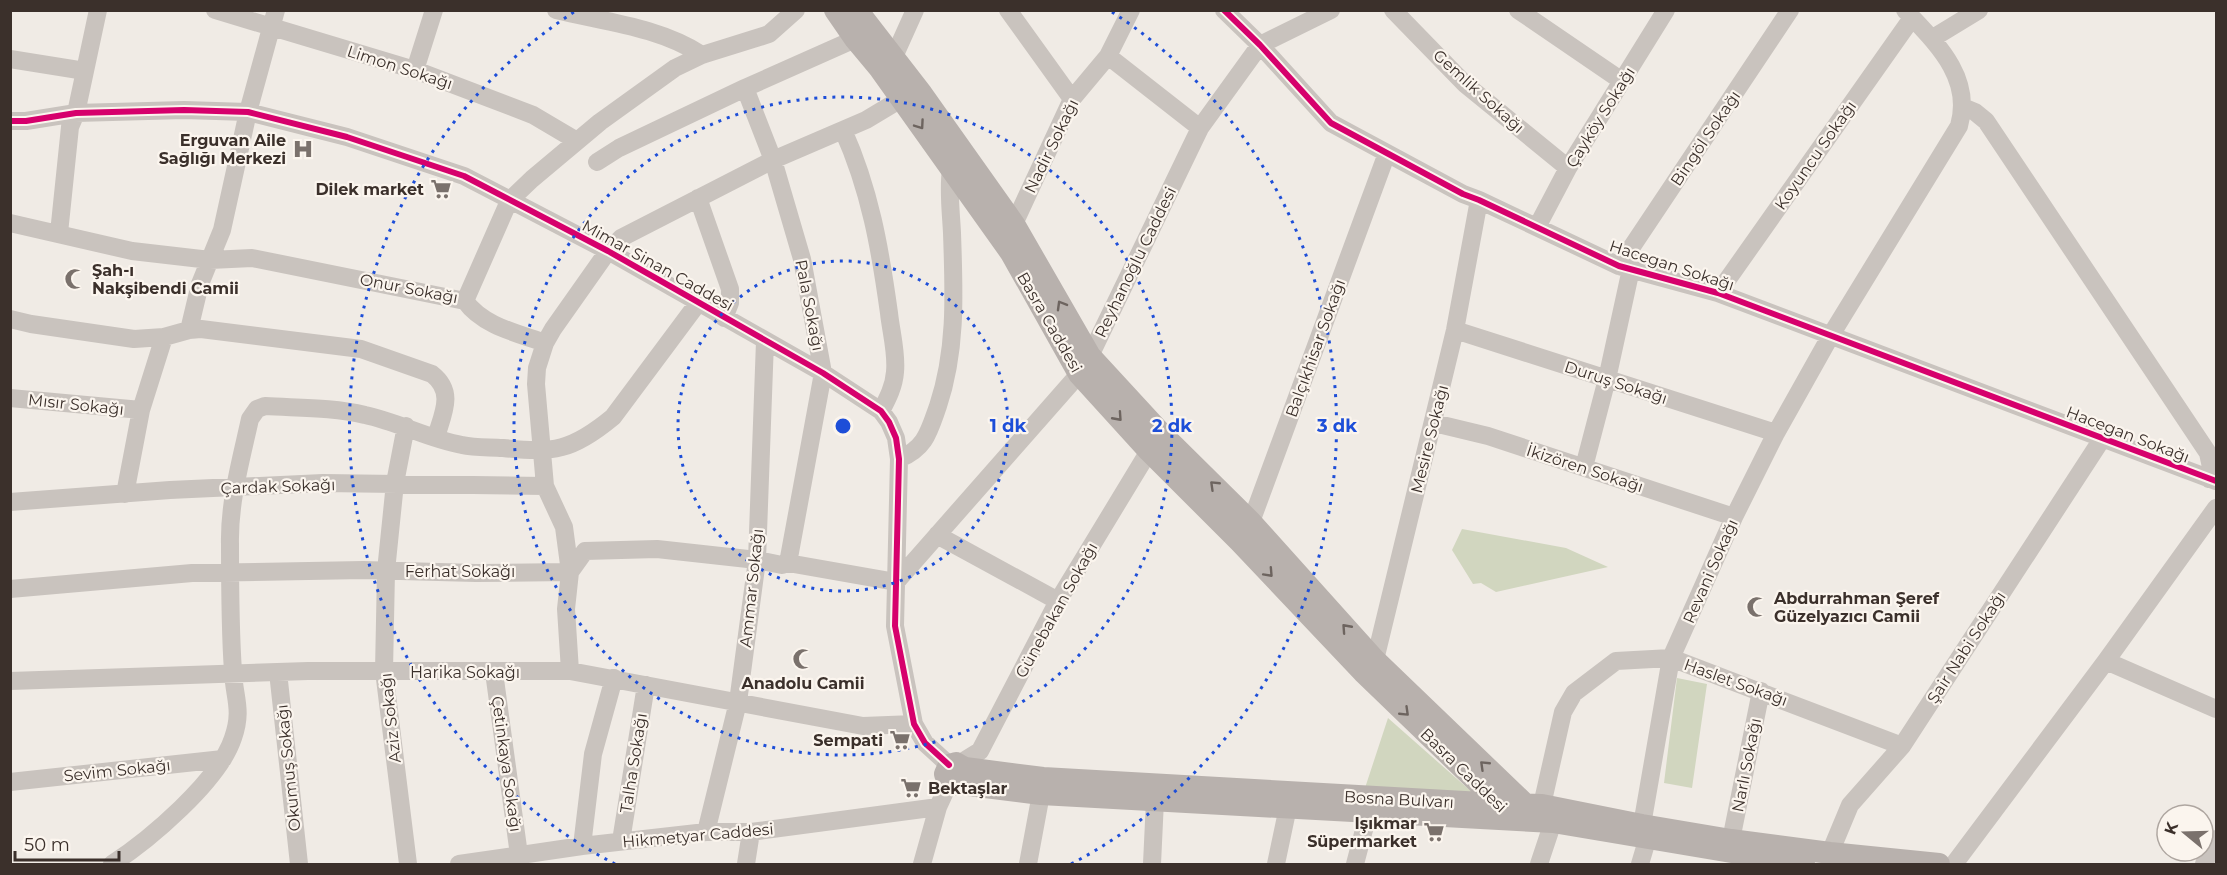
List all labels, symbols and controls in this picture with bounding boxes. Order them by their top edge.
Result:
street label: Limon Sokağı [345,41,455,93]
street label: Gemlik Sokağı [1429,46,1528,137]
street label: Çayköy Sokağı [1562,64,1639,171]
street label: Bingöl Sokağı [1667,87,1744,189]
street label: Nadir Sokağı [1021,96,1082,196]
street label: Koyuncu Sokağı [1771,97,1860,214]
one-way arrow [913,118,924,129]
place label: Erguvan Aile Sağlığı Merkezi [159,131,286,168]
hospital icon: Erguvan Aile Sağlığı Merkezi [291,137,315,161]
supermarket icon: Dilek market [429,177,453,201]
place label: Dilek market [315,180,424,199]
street label: Reyhanoğlu Caddesi [1091,184,1180,341]
street label: Mimar Sinan Caddesi [579,216,737,315]
street label: Hacegan Sokağı [1607,236,1737,295]
street label: Pala Sokağı [791,258,828,352]
place label: Şah-ı Nakşibendi Camii [92,261,239,299]
mosque icon: Şah-ı Nakşibendi Camii [63,267,87,291]
street label: Basra Caddesi [1013,269,1086,376]
street label: Onur Sokağı [358,270,460,307]
street label: Balçıkhisar Sokağı [1282,276,1349,420]
one-way arrow [1057,301,1068,311]
street label: Duruş Sokağı [1562,357,1670,408]
street label: Mesire Sokağı [1407,383,1452,495]
street label: Mısır Sokağı [27,390,125,419]
street label: Hacegan Sokağı [2064,402,2192,467]
one-way arrow [1111,411,1122,421]
text: 1 dk [990,415,1026,437]
text: 2 dk [1152,415,1192,437]
text: 3 dk [1316,415,1357,437]
centre of rings [833,416,853,436]
street label: İkizören Sokağı [1524,441,1646,496]
street label: Çardak Sokağı [220,475,336,498]
one-way arrow [1210,481,1220,492]
street label: Revani Sokağı [1679,516,1742,626]
street label: Ammar Sokağı [736,528,767,648]
street label: Günebakan Sokağı [1011,539,1102,681]
street label: Ferhat Sokağı [405,562,515,581]
one-way arrow [1261,565,1272,576]
street label: Şair Nabi Sokağı [1923,588,2010,707]
place label: Abdurrahman Şeref Güzelyazıcı Camii [1773,589,1940,626]
mosque icon: Abdurrahman Şeref Güzelyazıcı Camii [1745,595,1769,619]
one-way arrow [1342,624,1353,634]
mosque icon: Anadolu Camii [791,647,815,671]
street label: Haslet Sokağı [1681,655,1790,710]
street label: Harika Sokağı [410,663,520,682]
street label: Aziz Sokağı [376,672,405,764]
place label: Anadolu Camii [741,674,864,693]
street label: Çetinkaya Sokağı [488,695,525,833]
street label: Okumuş Sokağı [272,704,305,832]
one-way arrow [1397,705,1408,716]
street label: Talha Sokağı [616,712,651,814]
street label: Narlı Sokağı [1728,716,1765,814]
street label: Basra Caddesi [1416,724,1511,816]
supermarket icon: Sempati [888,728,912,752]
place label: Sempati [813,731,883,750]
street label: Sevim Sokağı [63,755,171,786]
one-way arrow [1481,761,1491,772]
supermarket icon: Bektaşlar [899,776,923,800]
place label: Bektaşlar [928,779,1008,799]
street label: Bosna Bulvarı [1344,787,1454,812]
north arrow [2155,803,2215,863]
place label: Işıkmar Süpermarket [1307,814,1417,851]
text: K [2160,818,2183,837]
street label: Hikmetyar Caddesi [622,819,775,852]
supermarket icon: Işıkmar Süpermarket [1422,820,1446,844]
scale bar [15,824,118,862]
text: 50 m [24,834,70,856]

